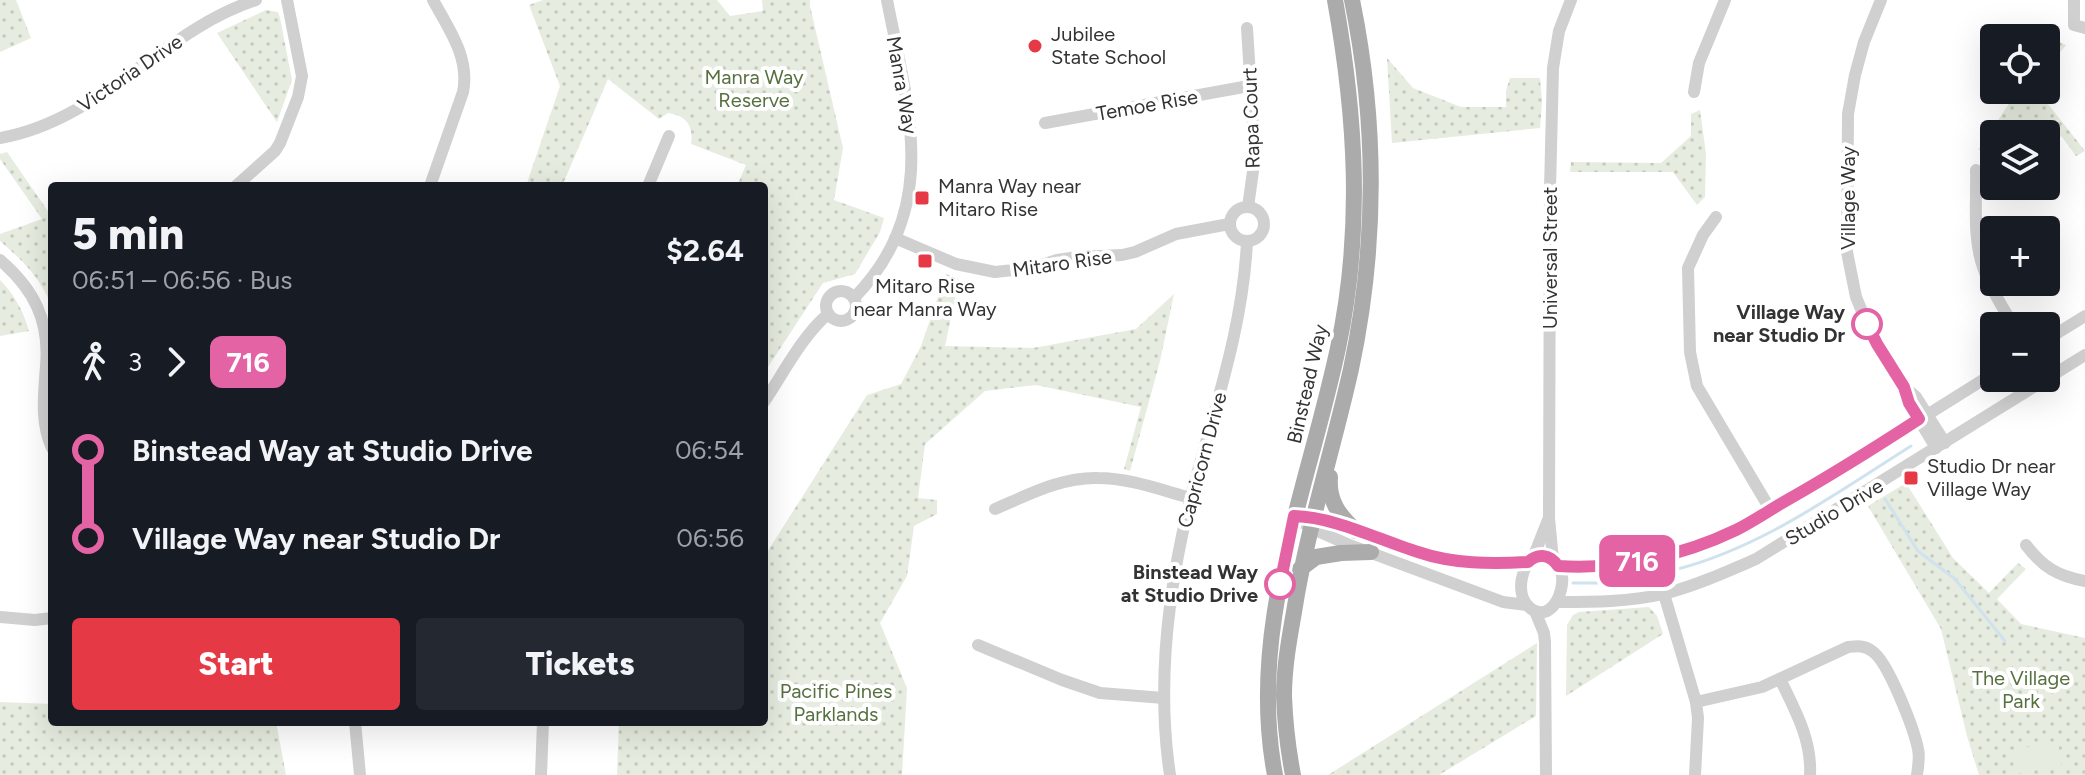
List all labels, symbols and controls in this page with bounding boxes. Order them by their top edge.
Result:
place label: Jubilee State School [1051,22,1166,69]
map controls [1980,24,2060,392]
button: locate [1980,24,2060,104]
street label: Victoria Drive [73,29,187,117]
street label: Manra Way [882,34,923,136]
marker: Jubilee State School [1026,37,1044,55]
park label: Manra Way Reserve [704,65,804,112]
street label: Rapa Court [1237,67,1265,169]
street label: Temoe Rise [1094,84,1200,126]
button: layers [1980,120,2060,200]
street label: Village Way [1836,145,1860,250]
place label: Manra Way near Mitaro Rise [938,174,1081,221]
street label: Universal Street [1538,187,1562,329]
marker: Manra Way near Mitaro Rise [913,189,931,207]
text: 5 min [72,207,184,260]
button: + [1980,216,2060,296]
text: $2.64 [666,232,744,269]
street label: Mitaro Rise [1011,244,1113,282]
marker: Mitaro Rise near Manra Way [916,252,934,270]
text: 06:51 – 06:56 · Bus [72,264,292,296]
place label: Mitaro Rise near Manra Way [853,274,997,321]
place label: Village Way near Studio Dr [1713,300,1845,347]
marker: Village Way near Studio Dr [1852,309,1882,339]
button: − [1980,312,2060,392]
street label: Binstead Way [1282,322,1332,446]
icon: walk [72,340,116,384]
icon: forward [154,340,198,384]
text: 716 [226,345,270,379]
text: 3 [128,346,142,378]
street label: Capricorn Drive [1172,390,1232,530]
text: Binstead Way at Studio Drive [132,432,533,469]
text: 06:54 [675,434,744,466]
place label: Studio Dr near Village Way [1927,454,2056,501]
marker: Studio Dr near Village Way [1902,469,1920,487]
street label: Studio Drive [1781,473,1887,551]
text: Village Way near Studio Dr [132,520,500,557]
text: 06:56 [676,522,744,554]
line badge: 716 [1591,535,1683,587]
text: 716 [1615,544,1659,578]
place label: Binstead Way at Studio Drive [1121,560,1258,607]
marker: Binstead Way at Studio Drive [1265,569,1295,599]
button: Start [72,618,400,710]
button: Tickets [416,618,744,710]
park label: The Village Park [1972,666,2070,713]
park label: Pacific Pines Parklands [780,679,892,726]

